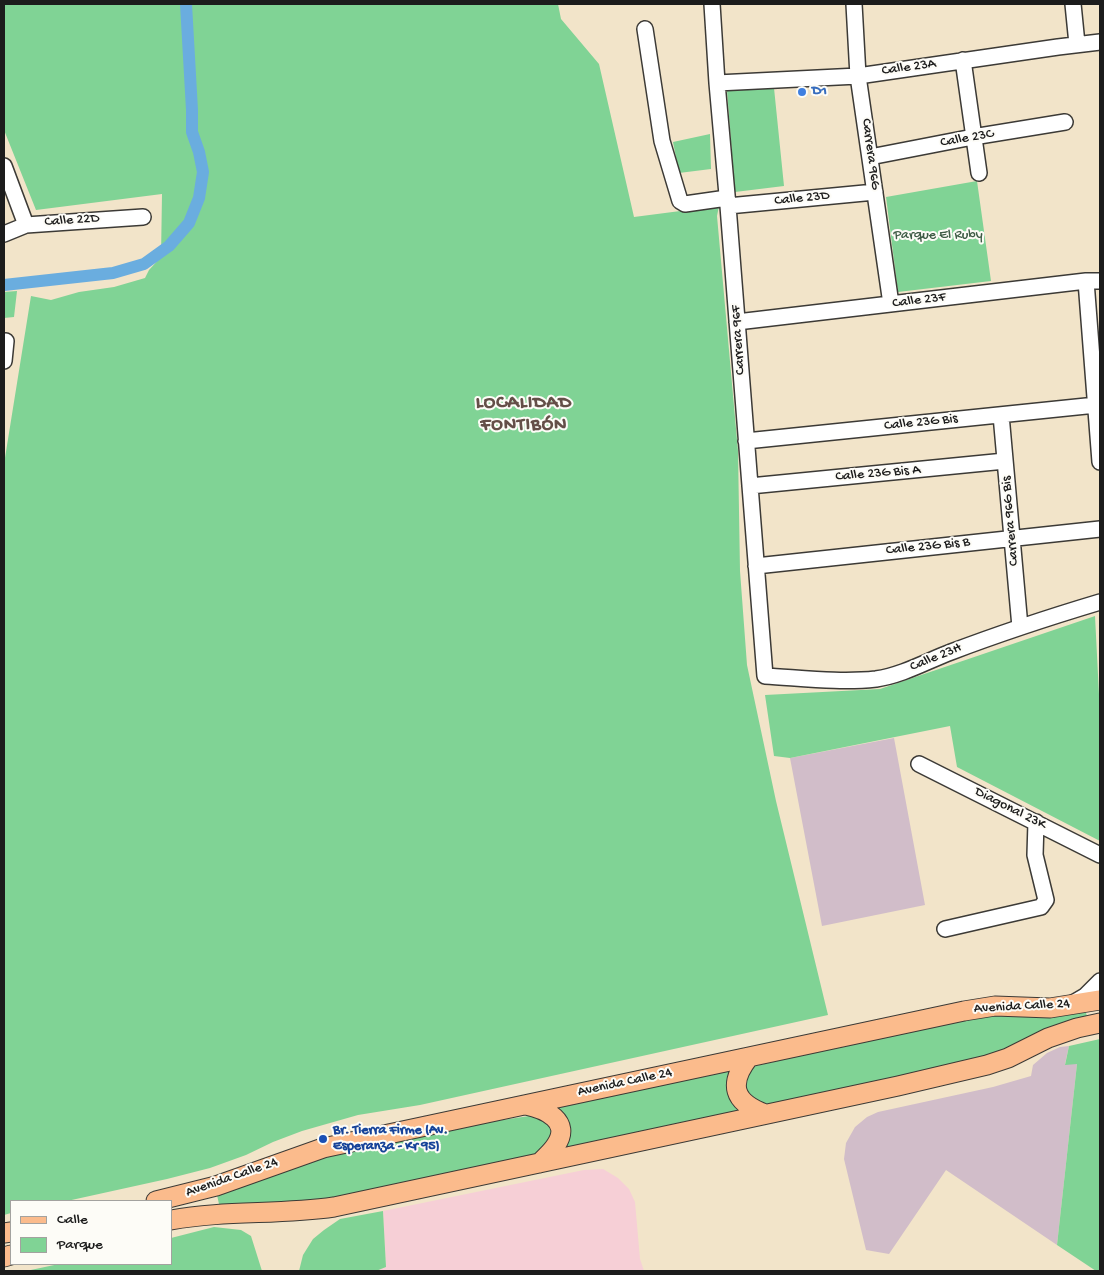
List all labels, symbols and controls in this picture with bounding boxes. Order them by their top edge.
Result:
street label: Calle 23A [881,56,937,80]
place label: D1 [812,84,827,100]
marker: D1 [796,86,808,98]
street label: Carrera 96G [857,117,883,191]
street label: Calle 23C [939,126,995,152]
street label: Calle 23D [774,188,830,210]
street label: Calle 22D [44,211,100,231]
park label: Parque El Ruby [893,228,983,244]
street label: Calle 23F [891,289,947,313]
street label: Carrera 96F [728,305,750,375]
district label: LOCALIDAD FONTIBÓN [475,393,573,437]
street label: Calle 23G Bis [883,411,959,435]
street label: Calle 23G Bis A [835,462,921,486]
street label: Carrera 96G Bis [999,475,1023,567]
street label: Calle 23G Bis B [885,534,971,560]
street label: Calle 23H [908,640,964,676]
street label: Diagonal 23K [972,784,1048,834]
street label: Avenida Calle 24 [974,996,1070,1018]
street label: Avenida Calle 24 [576,1065,674,1101]
place label: Br. Tierra Firme (Av. Esperanza - Kr 95) [333,1123,448,1156]
marker: Br. Tierra Firme (Av. Esperanza - Kr 95) [317,1133,329,1145]
street label: Avenida Calle 24 [184,1154,280,1202]
legend [10,1200,172,1265]
text: Calle [57,1211,88,1229]
text: Parque [57,1236,103,1254]

